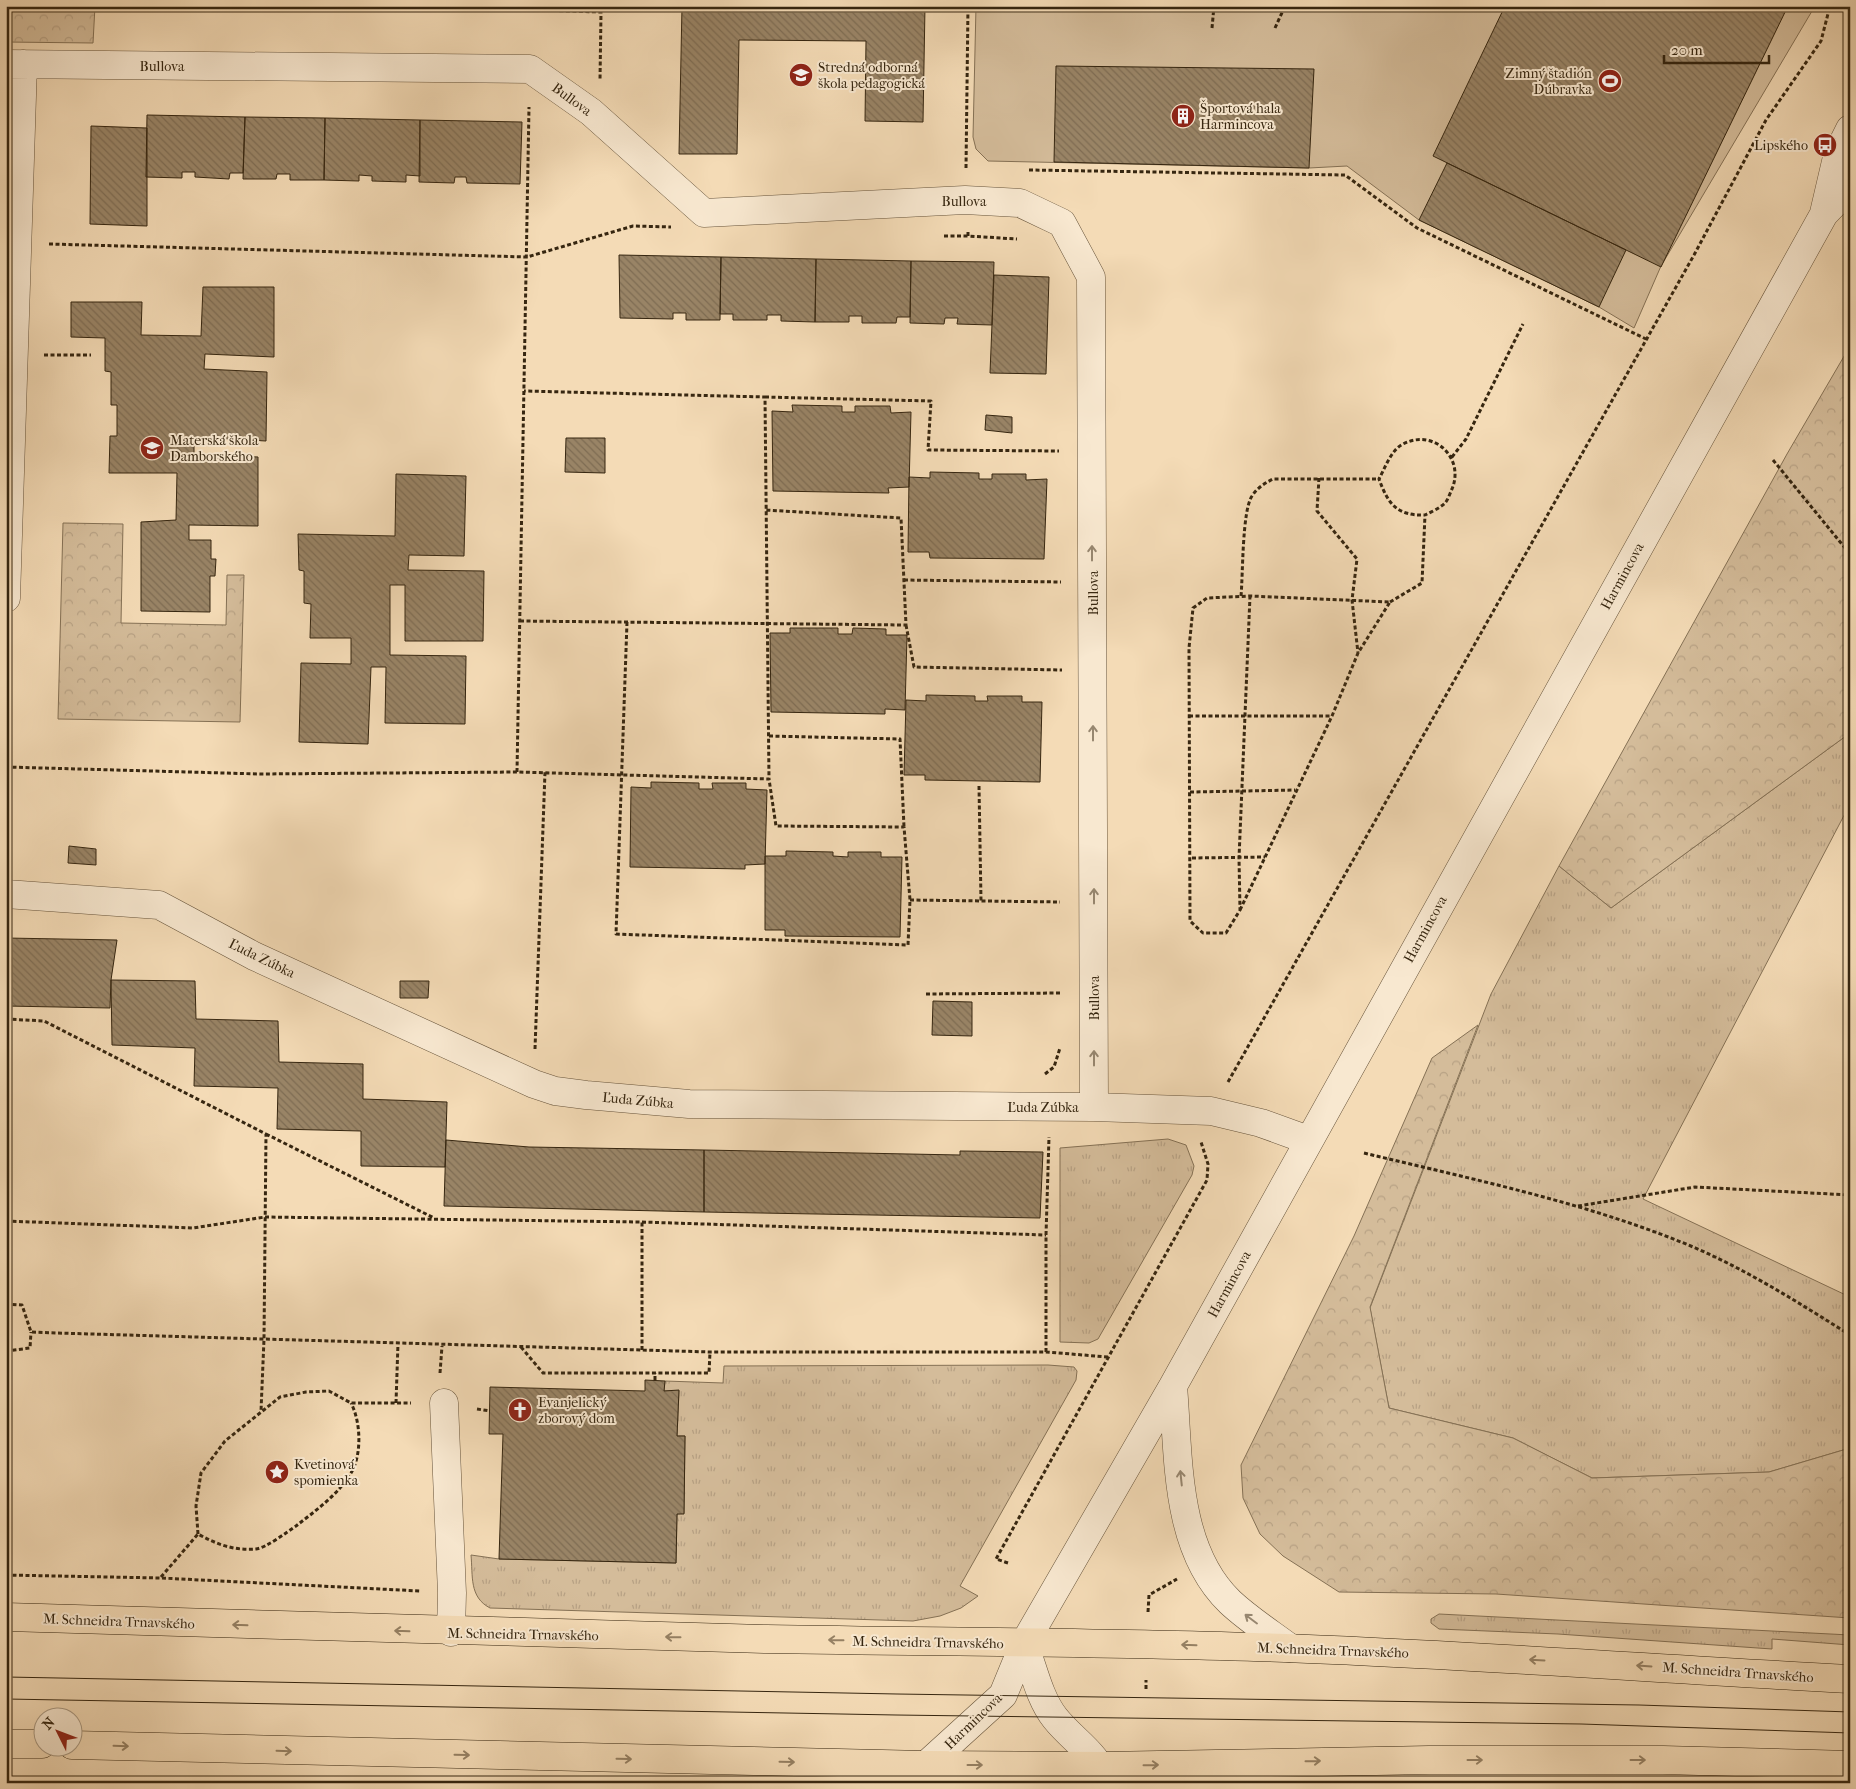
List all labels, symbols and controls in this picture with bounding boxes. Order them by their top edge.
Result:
scale bar [1664,32,1768,64]
text: 20 m [1671,41,1703,59]
street label: Bullova [140,58,185,75]
place label: Stredná odborná škola pedagogická [818,59,926,92]
school or university icon: Stredná odborná škola pedagogická [788,62,814,88]
place label: Zimný štadión Dúbravka [1505,65,1593,98]
sports icon: Zimný štadión Dúbravka [1597,68,1623,94]
street label: Bullova [549,79,595,120]
place label: Športová hala Harmincova [1200,99,1281,133]
building icon: Športová hala Harmincova [1170,103,1196,129]
bus stop icon: Lipského [1812,132,1838,158]
place label: Lipského [1754,137,1808,154]
street label: Bullova [942,193,987,210]
place label: Materská škola Damborského [170,432,259,465]
school or university icon: Materská škola Damborského [139,435,165,461]
street label: Harmincova [1597,539,1648,613]
one-way arrow [1087,545,1097,562]
street label: Bullova [1085,570,1102,615]
one-way arrow [1088,725,1098,742]
one-way arrow [1089,888,1099,904]
street label: Harmincova [1400,892,1451,966]
street label: Ľuda Zúbka [226,935,298,982]
street label: Bullova [1086,975,1103,1020]
one-way arrow [1089,1050,1099,1066]
street label: Ľuda Zúbka [602,1089,675,1112]
street label: Ľuda Zúbka [1007,1099,1079,1116]
street label: Harmincova [1204,1247,1255,1321]
place label: Evanjelický zborový dom [538,1394,615,1427]
church icon: Evanjelický zborový dom [507,1397,533,1423]
place label: Kvetinová spomienka [294,1456,359,1489]
place icon: Kvetinová spomienka [264,1459,290,1485]
one-way arrow [1177,1471,1186,1487]
street label: M. Schneidra Trnavského [43,1610,195,1633]
one-way arrow [1245,1613,1258,1624]
one-way arrow [232,1620,248,1630]
street label: M. Schneidra Trnavského [447,1625,599,1644]
one-way arrow [395,1626,411,1635]
one-way arrow [666,1632,682,1642]
street label: M. Schneidra Trnavského [852,1633,1004,1652]
one-way arrow [828,1635,844,1645]
street label: M. Schneidra Trnavského [1257,1639,1409,1662]
one-way arrow [1181,1640,1197,1650]
one-way arrow [1530,1655,1546,1664]
street label: M. Schneidra Trnavského [1662,1659,1814,1686]
one-way arrow [1636,1661,1652,1670]
street label: Harmincova [941,1689,1006,1753]
north arrow [32,1706,82,1756]
text: N [39,1714,59,1733]
one-way arrow [113,1742,129,1751]
one-way arrow [275,1746,291,1755]
one-way arrow [454,1750,470,1760]
one-way arrow [616,1754,632,1763]
one-way arrow [1467,1755,1483,1765]
one-way arrow [1630,1755,1646,1765]
one-way arrow [1304,1756,1321,1766]
one-way arrow [778,1757,794,1767]
one-way arrow [966,1760,983,1770]
one-way arrow [1142,1760,1158,1770]

